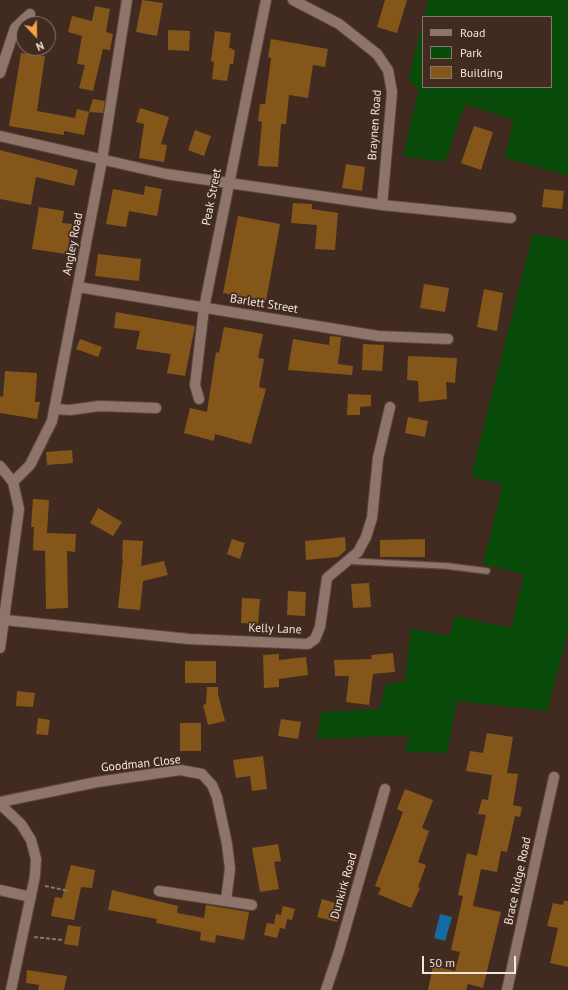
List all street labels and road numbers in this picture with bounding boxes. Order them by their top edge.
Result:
street label: Braynen Road [365,89,385,161]
street label: Peak Street [199,167,225,227]
street label: Angley Road [60,211,86,277]
street label: Barlett Street [229,292,299,316]
street label: Kelly Lane [248,621,302,637]
street label: Goodman Close [100,753,182,775]
street label: Brace Ridge Road [502,836,534,926]
street label: Dunkirk Road [328,851,360,921]

